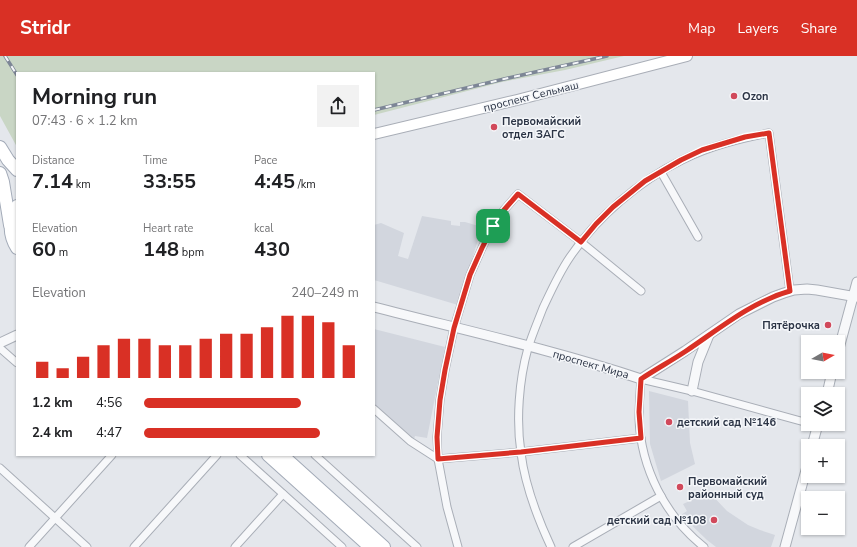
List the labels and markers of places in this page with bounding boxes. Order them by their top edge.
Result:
place label: Ozon [742,89,769,104]
marker: Ozon [729,91,739,101]
place label: Первомайский отдел ЗАГС [502,114,581,142]
marker: Первомайский отдел ЗАГС [489,122,499,132]
pin [476,209,510,243]
place label: Пятёрочка [762,318,820,333]
marker: Пятёрочка [823,320,833,330]
place label: детский сад №146 [677,415,776,430]
marker: детский сад №146 [664,417,674,427]
place label: Первомайский районный суд [688,474,767,502]
marker: Первомайский районный суд [675,482,685,492]
place label: детский сад №108 [607,513,706,528]
marker: детский сад №108 [709,515,719,525]

